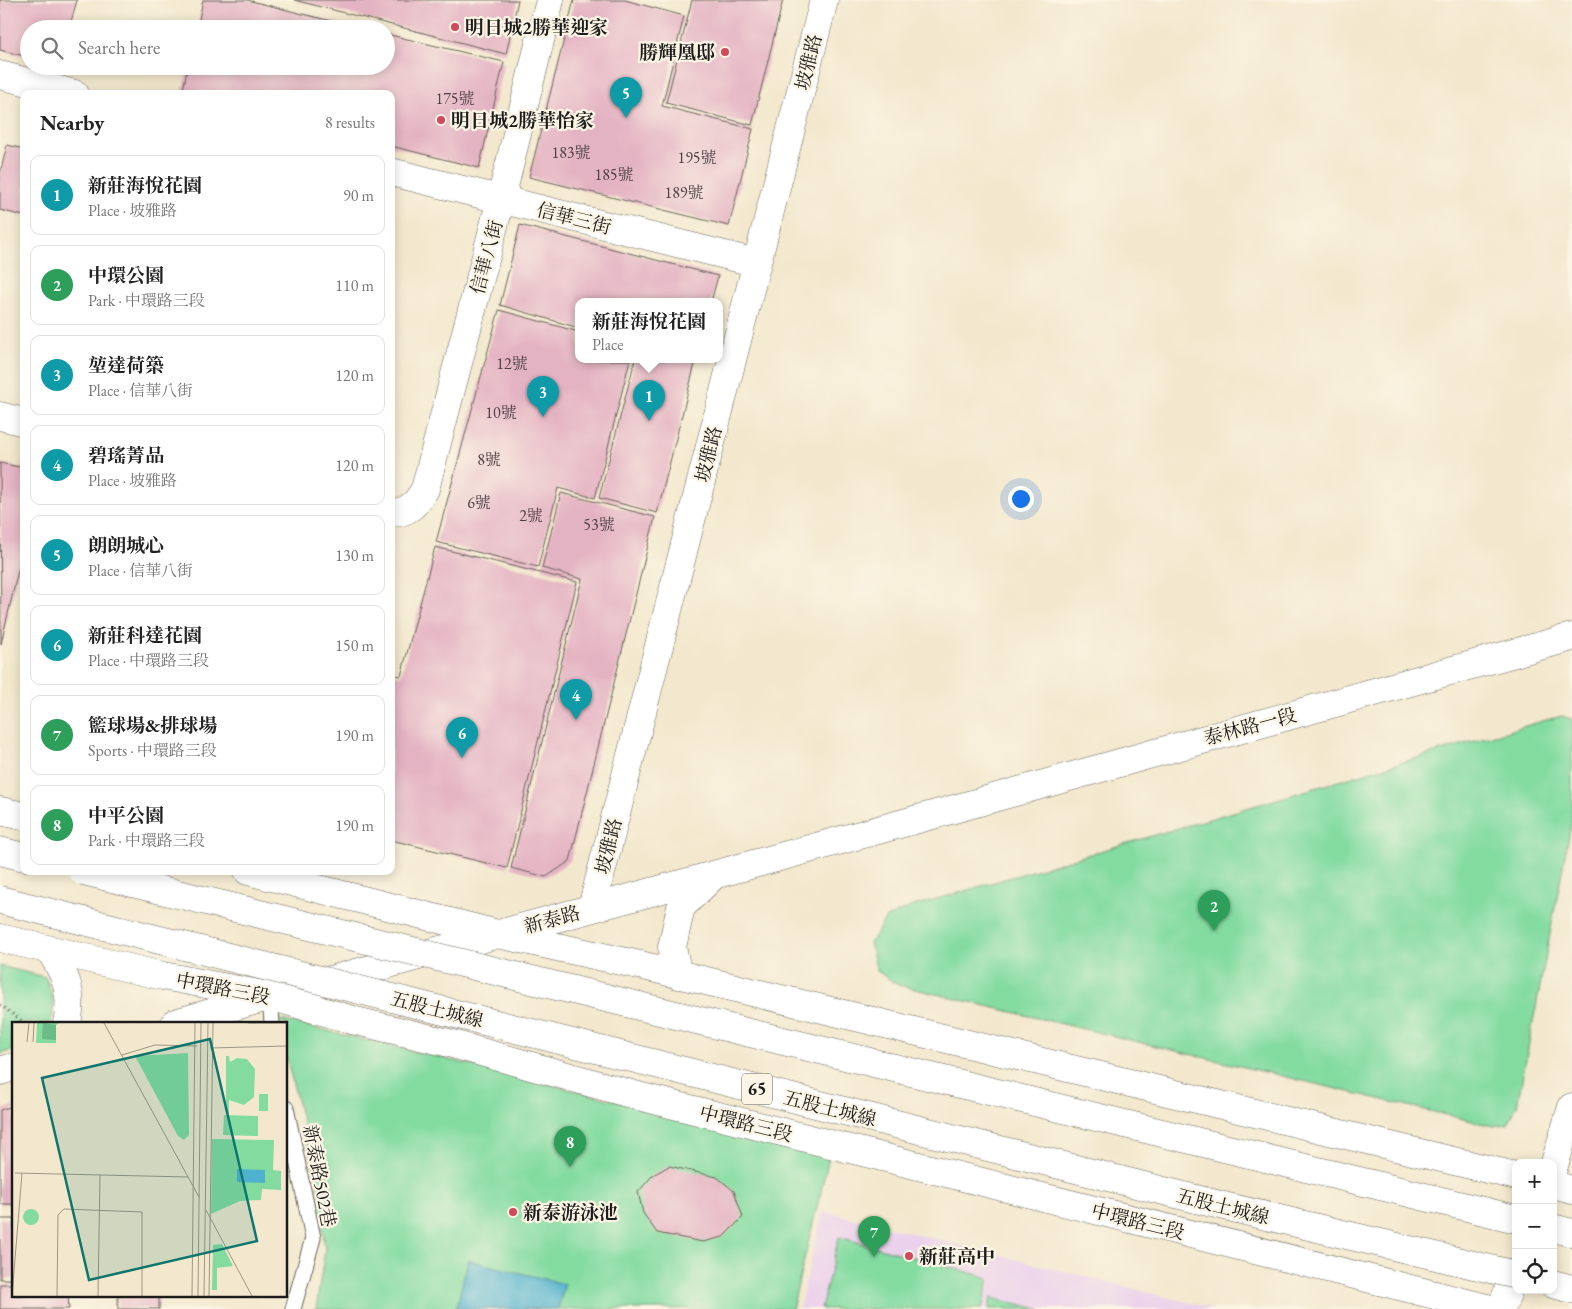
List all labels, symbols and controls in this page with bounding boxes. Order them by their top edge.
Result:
place label: 明日城2勝華迎家 [465,15,608,40]
search box [20,20,395,75]
marker: 明日城2勝華迎家 [449,21,461,33]
street label: 坡雅路 [789,31,828,93]
icon: search [38,34,66,62]
text: Search here [78,35,160,60]
place label: 勝輝凰邸 [639,40,715,65]
marker: 勝輝凰邸 [719,46,731,58]
pin: 5 [610,77,642,118]
house number: 175號 [435,88,475,109]
place label: 明日城2勝華怡家 [451,108,594,133]
text: Nearby [40,109,104,136]
text: 8 results [325,112,375,133]
marker: 明日城2勝華怡家 [435,114,447,126]
house number: 183號 [551,142,591,163]
house number: 195號 [677,147,717,168]
house number: 185號 [594,164,634,185]
text: 新莊海悅花園 [88,173,202,198]
house number: 189號 [664,182,704,203]
text: 1 [53,185,61,206]
text: 90 m [343,185,374,206]
street label: 信華三街 [534,197,614,240]
text: Place · 坡雅路 [88,200,177,221]
street label: 信華八街 [465,217,508,297]
text: 中環公園 [88,263,164,288]
text: 2 [53,275,61,296]
text: 110 m [335,275,374,296]
text: Park · 中環路三段 [88,290,205,311]
popup [575,298,723,363]
text: 新莊海悅花園 [592,309,706,334]
text: Place [592,334,623,355]
text: 堃達荷築 [88,353,164,378]
house number: 12號 [496,353,528,374]
text: 3 [53,365,61,386]
text: 120 m [335,365,374,386]
pin: 3 [527,376,559,417]
text: Place · 信華八街 [88,380,193,401]
pin: 1 [633,380,665,421]
house number: 10號 [485,402,517,423]
street label: 坡雅路 [689,423,728,485]
text: 碧瑤菁品 [88,443,164,468]
house number: 8號 [477,449,501,470]
text: 4 [53,455,61,476]
text: 120 m [335,455,374,476]
text: Place · 坡雅路 [88,470,177,491]
your location [1008,486,1034,512]
house number: 6號 [467,492,491,513]
house number: 2號 [519,505,543,526]
house number: 53號 [583,514,615,535]
text: 朗朗城心 [88,533,164,558]
text: 5 [53,545,61,566]
text: 130 m [335,545,374,566]
text: Place · 信華八街 [88,560,193,581]
text: 新莊科達花園 [88,623,202,648]
text: 6 [53,635,61,656]
text: 150 m [335,635,374,656]
text: Place · 中環路三段 [88,650,209,671]
pin: 4 [560,679,592,720]
street label: 泰林路一段 [1201,702,1299,751]
text: 籃球場&排球場 [88,713,217,738]
pin: 6 [446,717,478,758]
text: 7 [53,725,61,746]
text: 190 m [335,725,374,746]
text: Sports · 中環路三段 [88,740,217,761]
text: 中平公園 [88,803,164,828]
text: 8 [53,815,61,836]
text: 190 m [335,815,374,836]
street label: 坡雅路 [589,815,628,877]
text: Park · 中環路三段 [88,830,205,851]
pin: 2 [1198,890,1230,931]
street label: 新泰路 [521,900,583,939]
street label: 中環路三段 [174,967,272,1010]
street label: 五股土城線 [388,986,486,1033]
inset map [12,1022,288,1296]
road number: 65 [742,1074,772,1104]
street label: 五股土城線 [781,1085,879,1132]
street label: 中環路三段 [697,1100,795,1147]
street label: 新泰路502巷 [297,1123,342,1229]
pin: 8 [554,1126,586,1167]
map controls [1512,1159,1557,1294]
button: + [1512,1159,1557,1204]
street label: 五股土城線 [1174,1183,1272,1230]
street label: 中環路三段 [1089,1198,1187,1245]
place label: 新泰游泳池 [523,1200,618,1225]
button: − [1512,1204,1557,1249]
marker: 新泰游泳池 [507,1206,519,1218]
pin: 7 [858,1216,890,1257]
place label: 新莊高中 [919,1244,995,1269]
button: locate [1512,1249,1557,1294]
marker: 新莊高中 [903,1250,915,1262]

